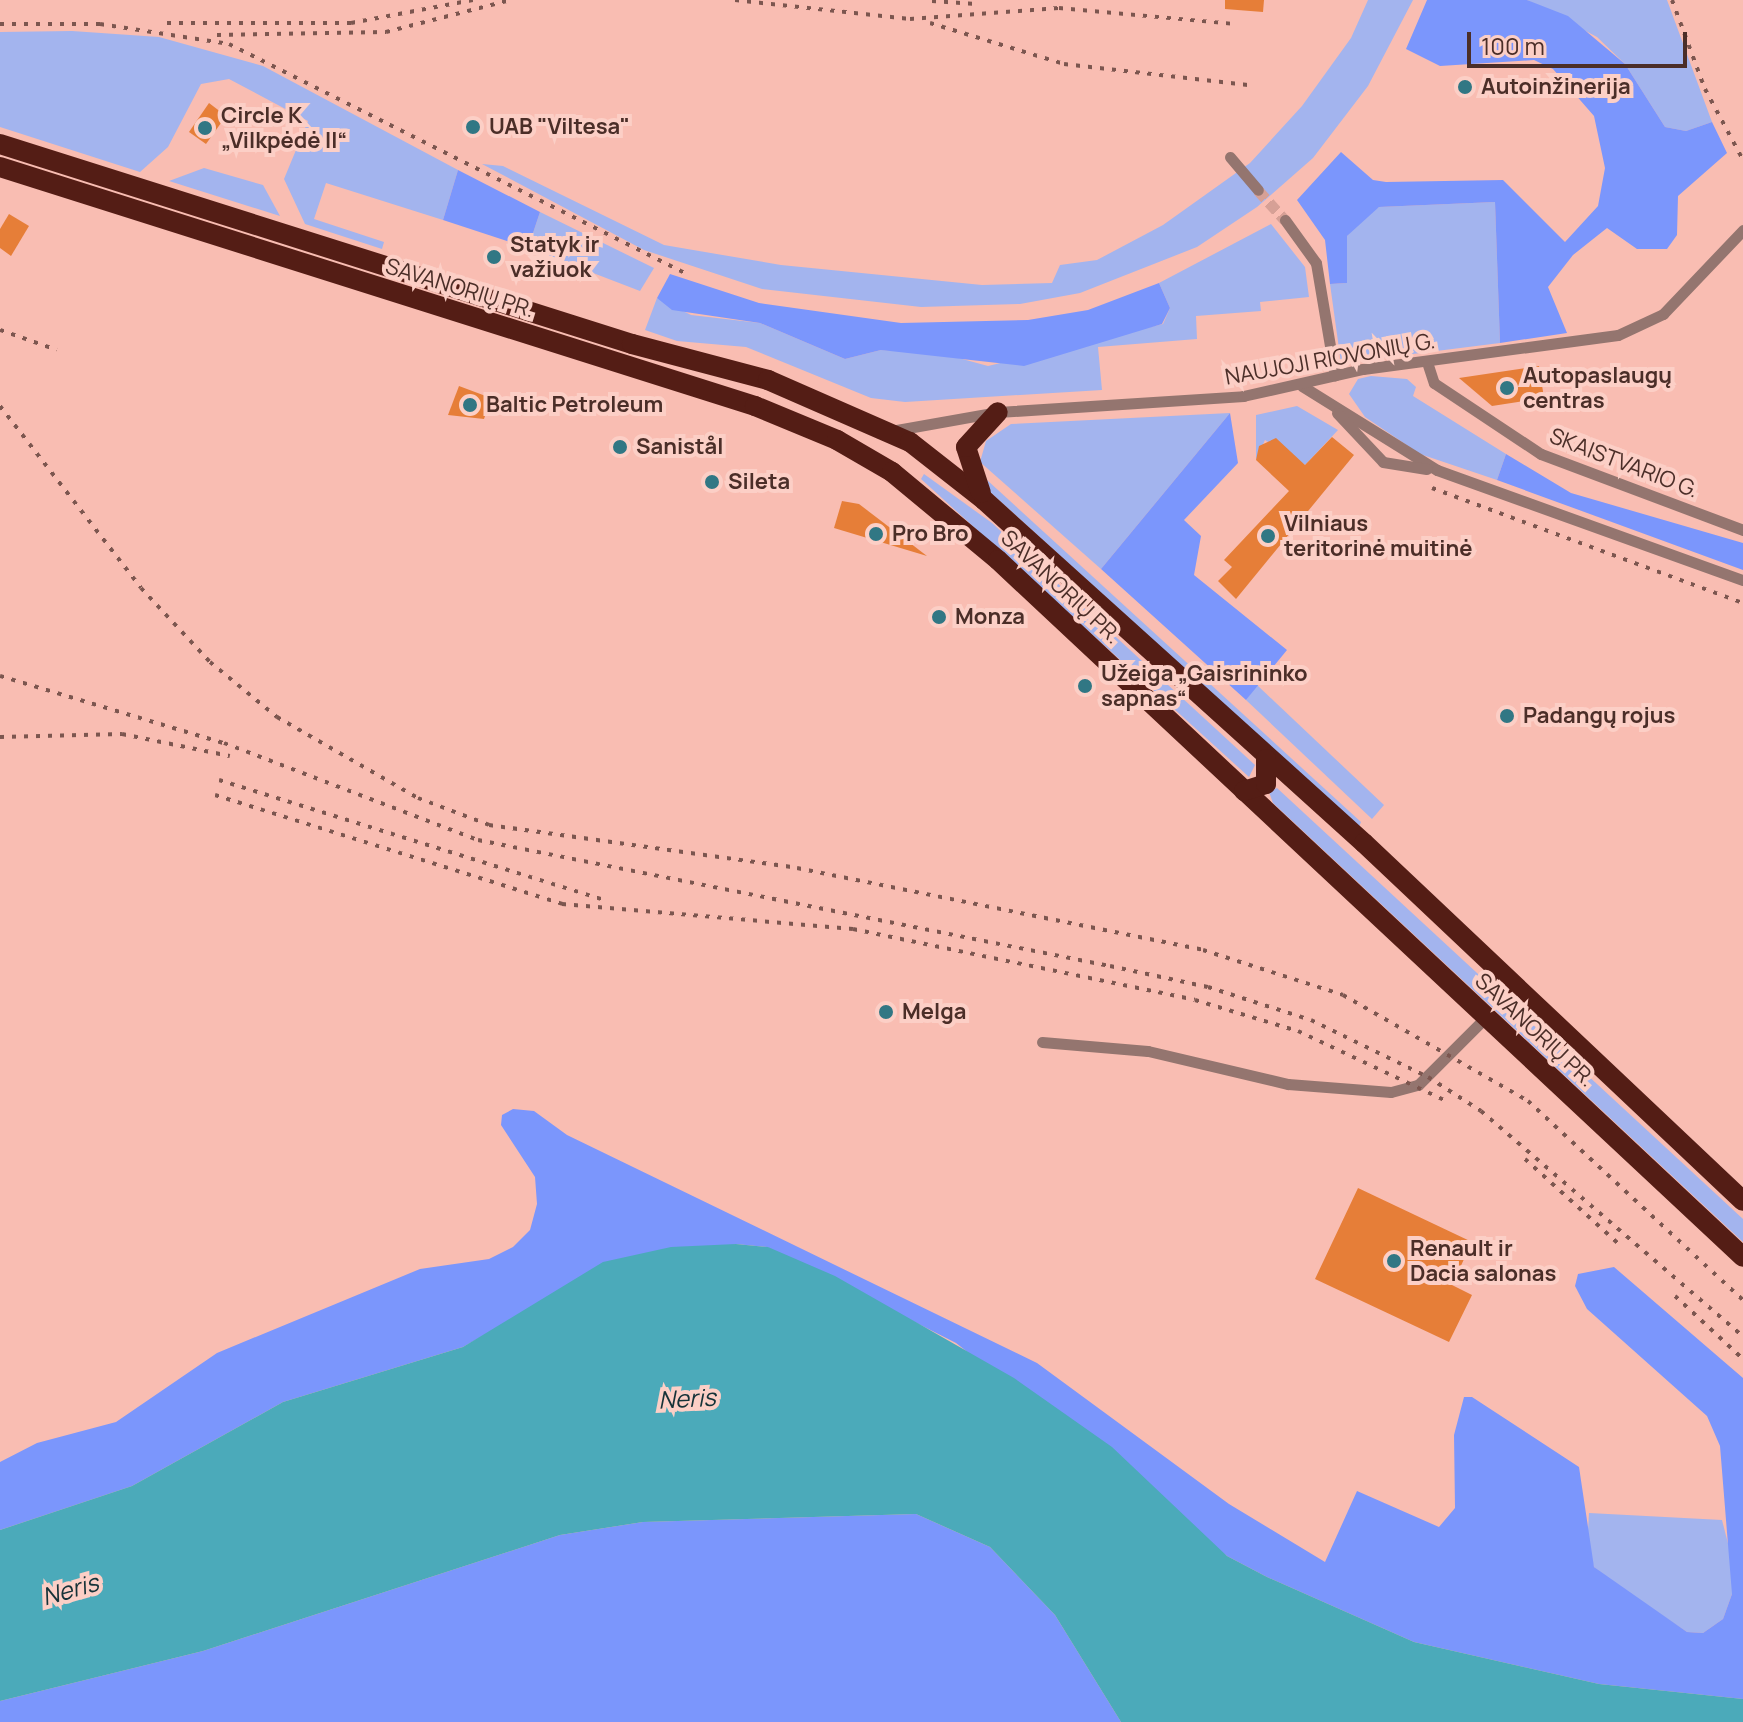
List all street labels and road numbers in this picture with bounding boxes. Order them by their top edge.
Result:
street label: SAVANORIŲ PR. [382,253,538,323]
street label: NAUJOJI RIOVONIŲ G. [1223,328,1437,390]
street label: SKAISTVARIO G. [1546,422,1702,504]
street label: SAVANORIŲ PR. [996,525,1126,649]
street label: SAVANORIŲ PR. [1470,968,1600,1092]

